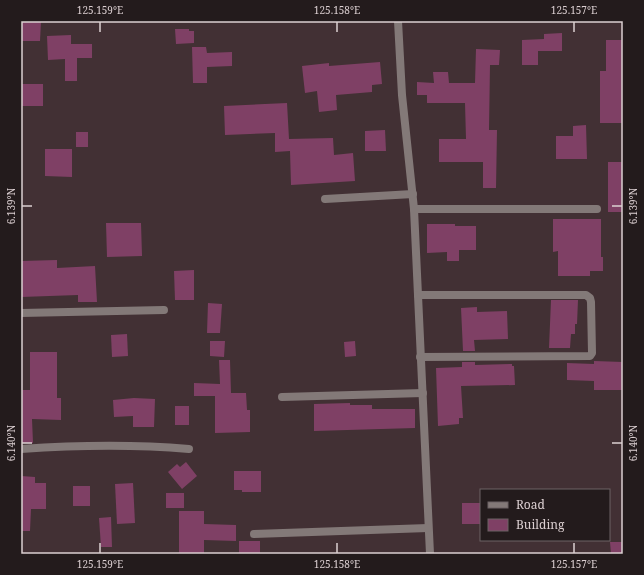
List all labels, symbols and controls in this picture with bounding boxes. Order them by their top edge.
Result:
text: 125.159°E [77,3,123,17]
text: 125.158°E [314,3,360,17]
text: 125.157°E [551,3,597,17]
text: 6.139°N [4,187,18,224]
text: 6.139°N [626,187,640,224]
text: 6.140°N [4,424,18,461]
text: 6.140°N [626,424,640,461]
legend [480,489,610,541]
text: Road [516,496,546,513]
text: Building [516,516,565,533]
text: 125.159°E [77,557,123,571]
text: 125.158°E [314,557,360,571]
text: 125.157°E [551,557,597,571]

